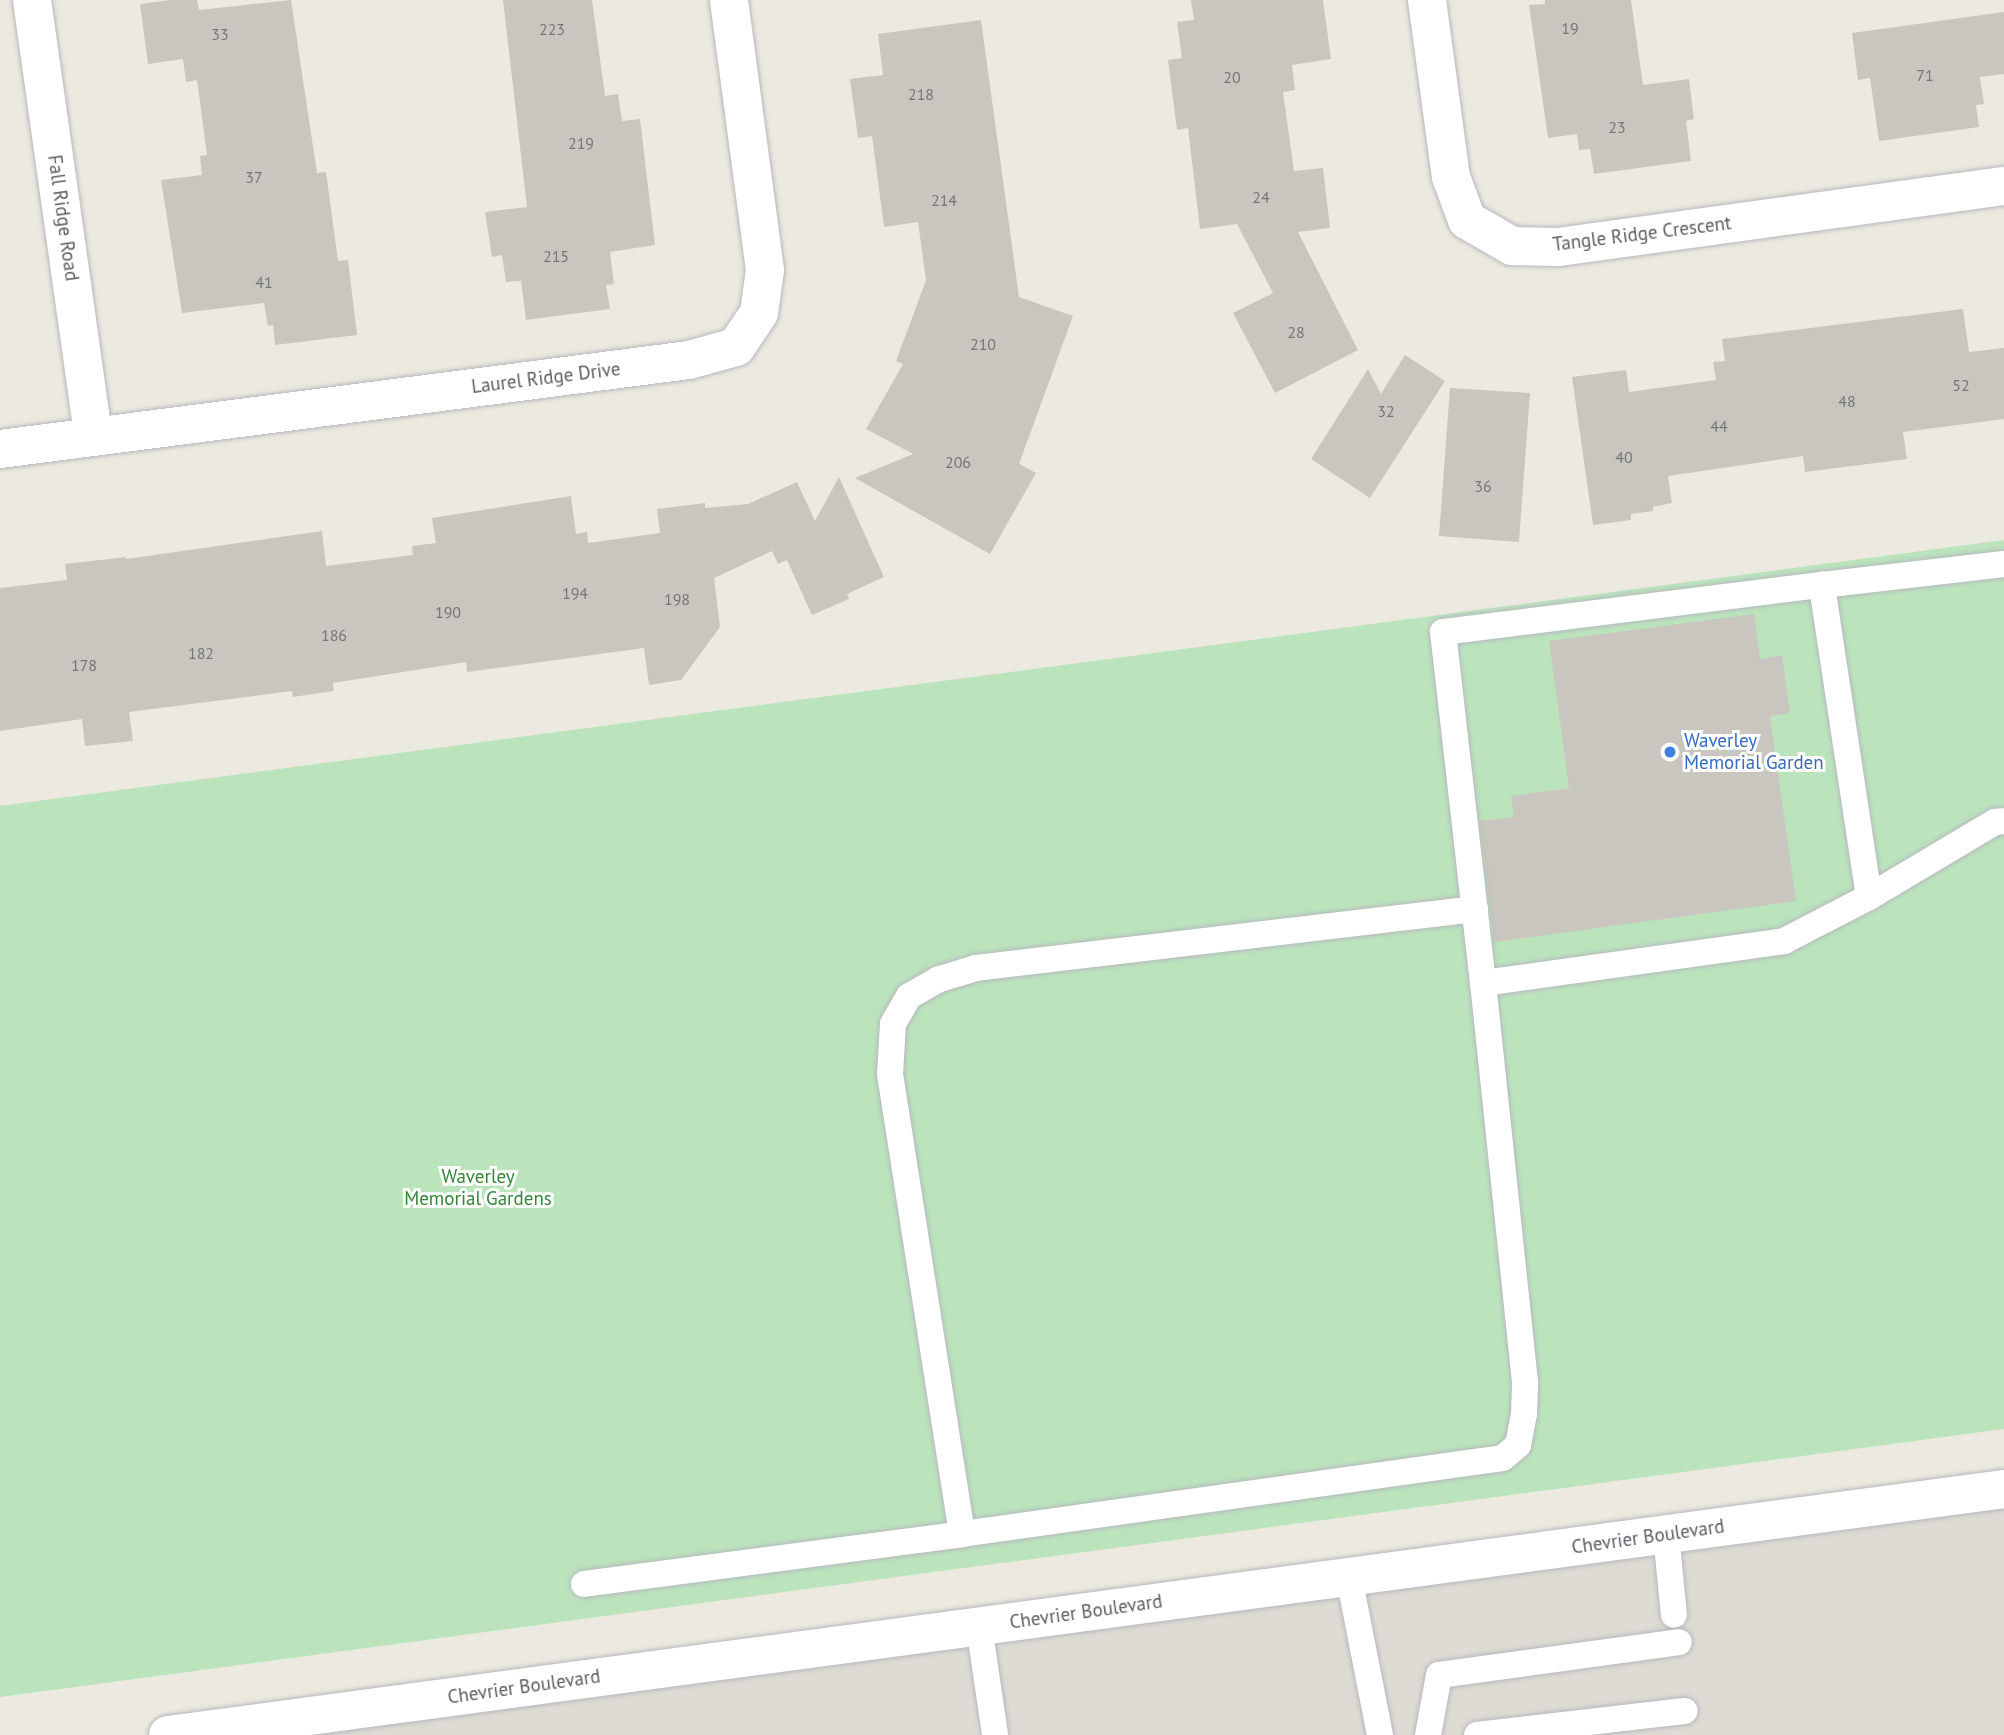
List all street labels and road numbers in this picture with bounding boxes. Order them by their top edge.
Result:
street label: Fall Ridge Road [43,153,83,283]
street label: Tangle Ridge Crescent [1551,212,1733,256]
street label: Laurel Ridge Drive [470,358,622,398]
street label: Chevrier Boulevard [1570,1515,1726,1559]
street label: Chevrier Boulevard [1008,1590,1164,1634]
street label: Chevrier Boulevard [446,1665,602,1709]

